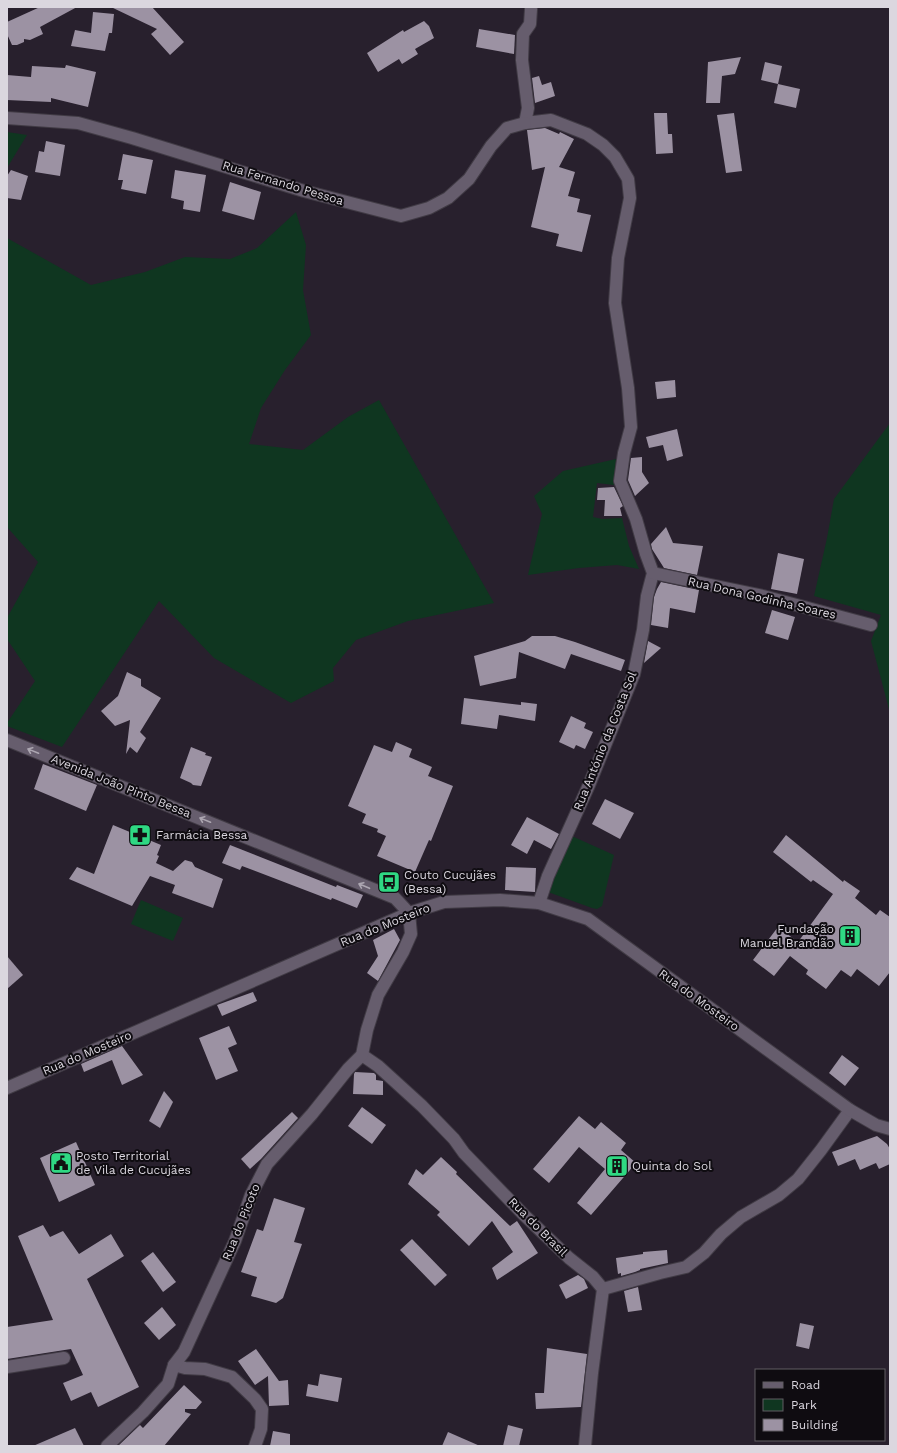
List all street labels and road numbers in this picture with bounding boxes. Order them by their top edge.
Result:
street label: Rua Fernando Pessoa [221,158,345,208]
street label: Rua Dona Godinha Soares [687,574,837,622]
street label: Rua António da Costa Sol [571,669,639,813]
street label: Avenida João Pinto Bessa [49,752,193,821]
street label: Rua do Mosteiro [338,901,432,949]
street label: Rua do Mosteiro [656,966,742,1034]
street label: Rua do Mosteiro [40,1028,134,1078]
street label: Rua do Picoto [219,1182,263,1262]
street label: Rua do Brasil [506,1195,570,1259]

